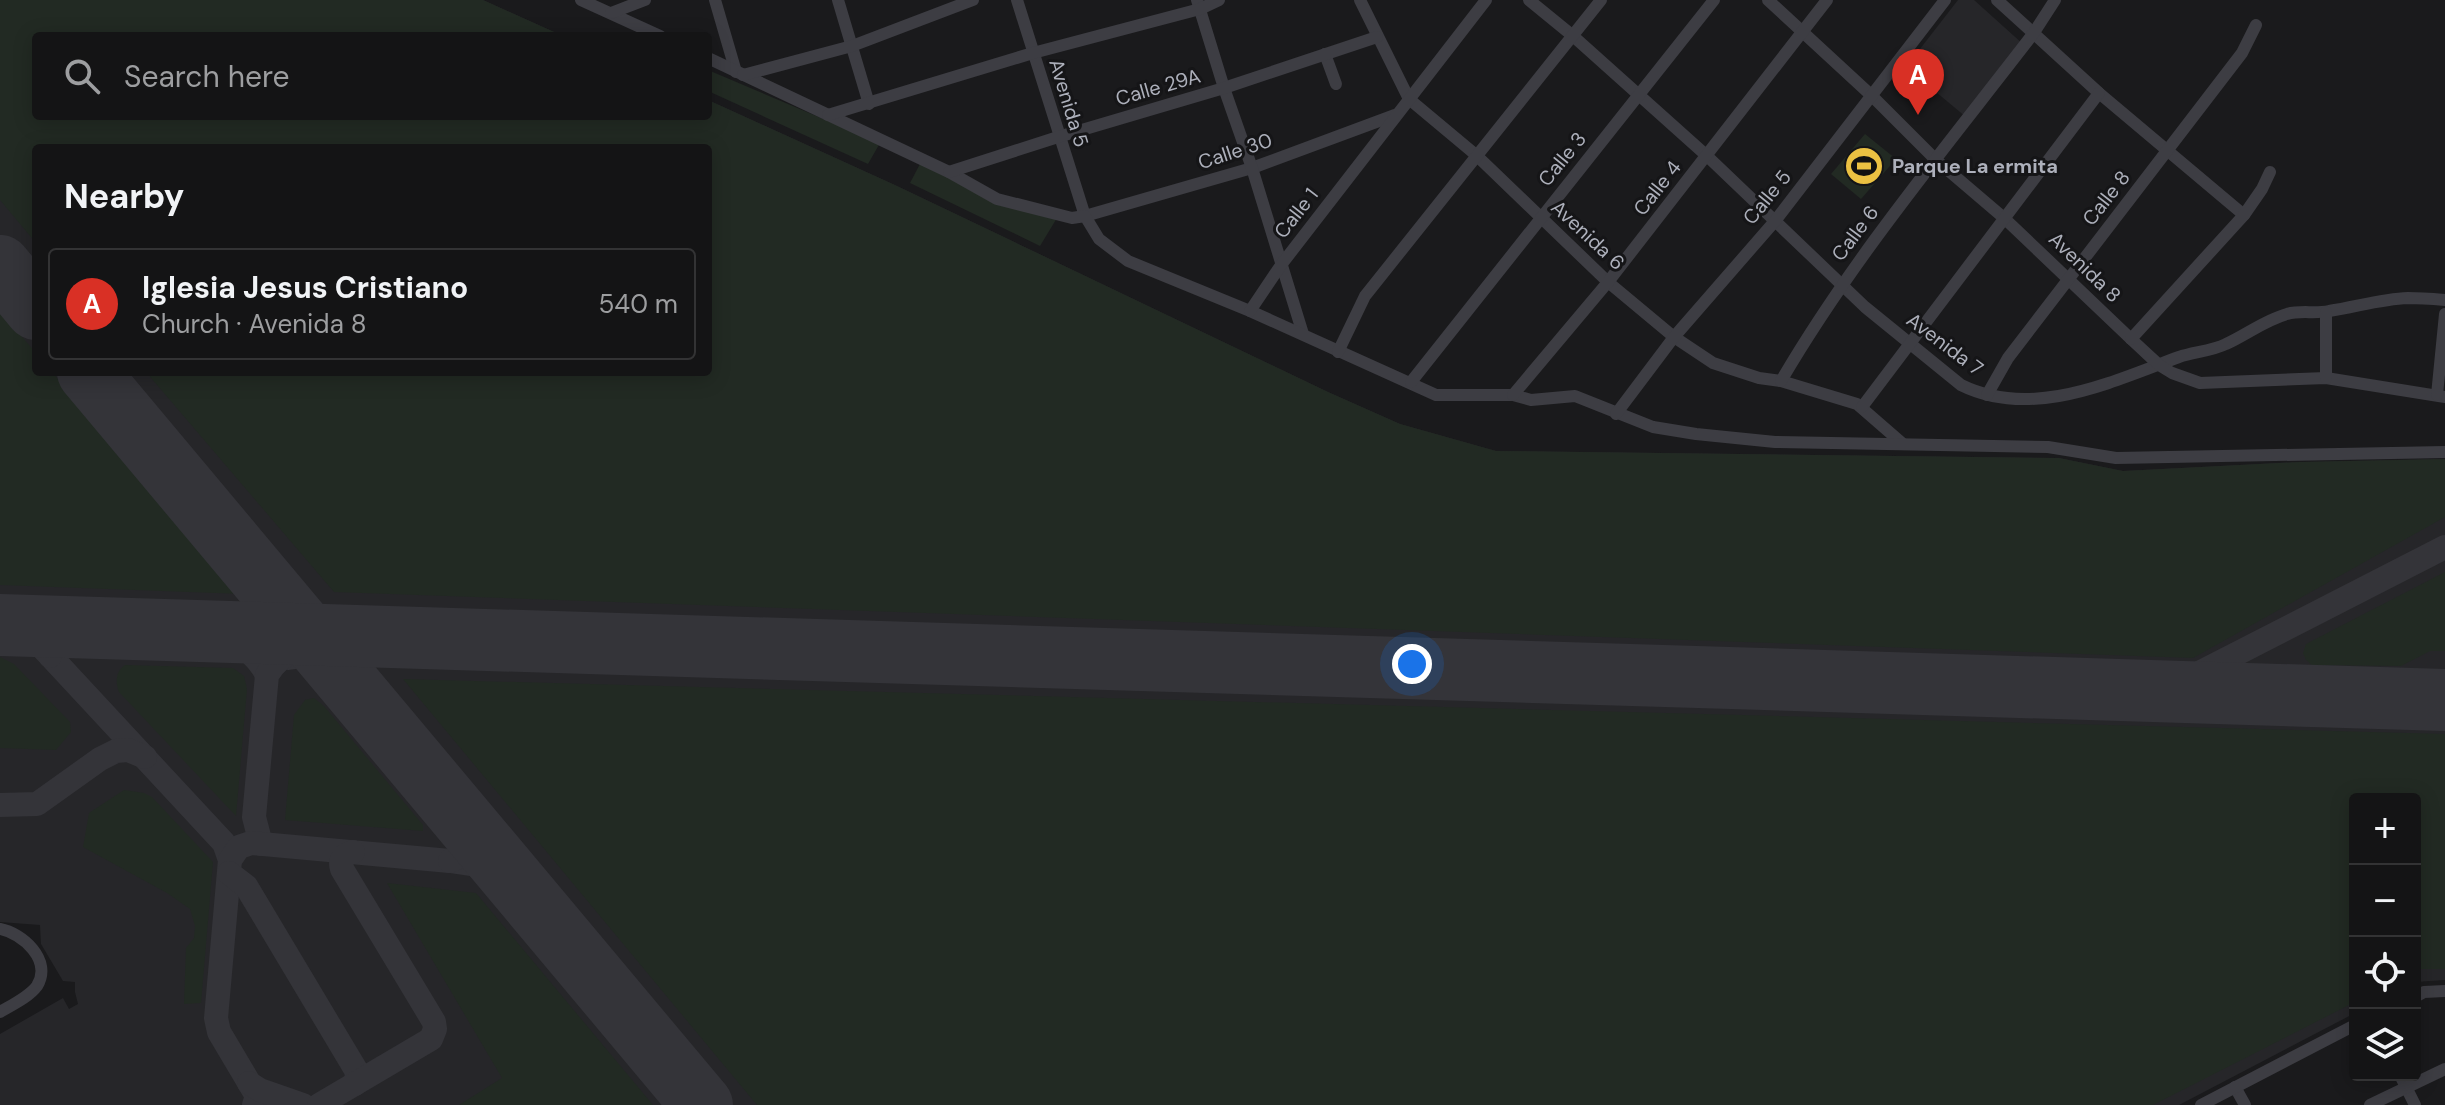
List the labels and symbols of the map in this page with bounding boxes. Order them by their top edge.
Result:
pin: A [1892,49,1944,115]
street label: Avenida 5 [1043,56,1095,150]
street label: Calle 29A [1113,63,1203,111]
street label: Calle 3 [1532,126,1592,192]
street label: Calle 30 [1195,127,1275,175]
sports icon: Parque La ermita [1843,145,1885,187]
place label: Parque La ermita [1892,153,2058,179]
street label: Calle 4 [1627,155,1687,221]
street label: Calle 5 [1737,164,1797,230]
street label: Calle 8 [2076,165,2136,231]
street label: Calle 1 [1268,183,1324,243]
street label: Avenida 6 [1546,194,1630,276]
street label: Calle 6 [1826,200,1884,266]
street label: Avenida 8 [2043,226,2127,308]
street label: Avenida 7 [1901,307,1989,381]
your location [1392,644,1432,684]

